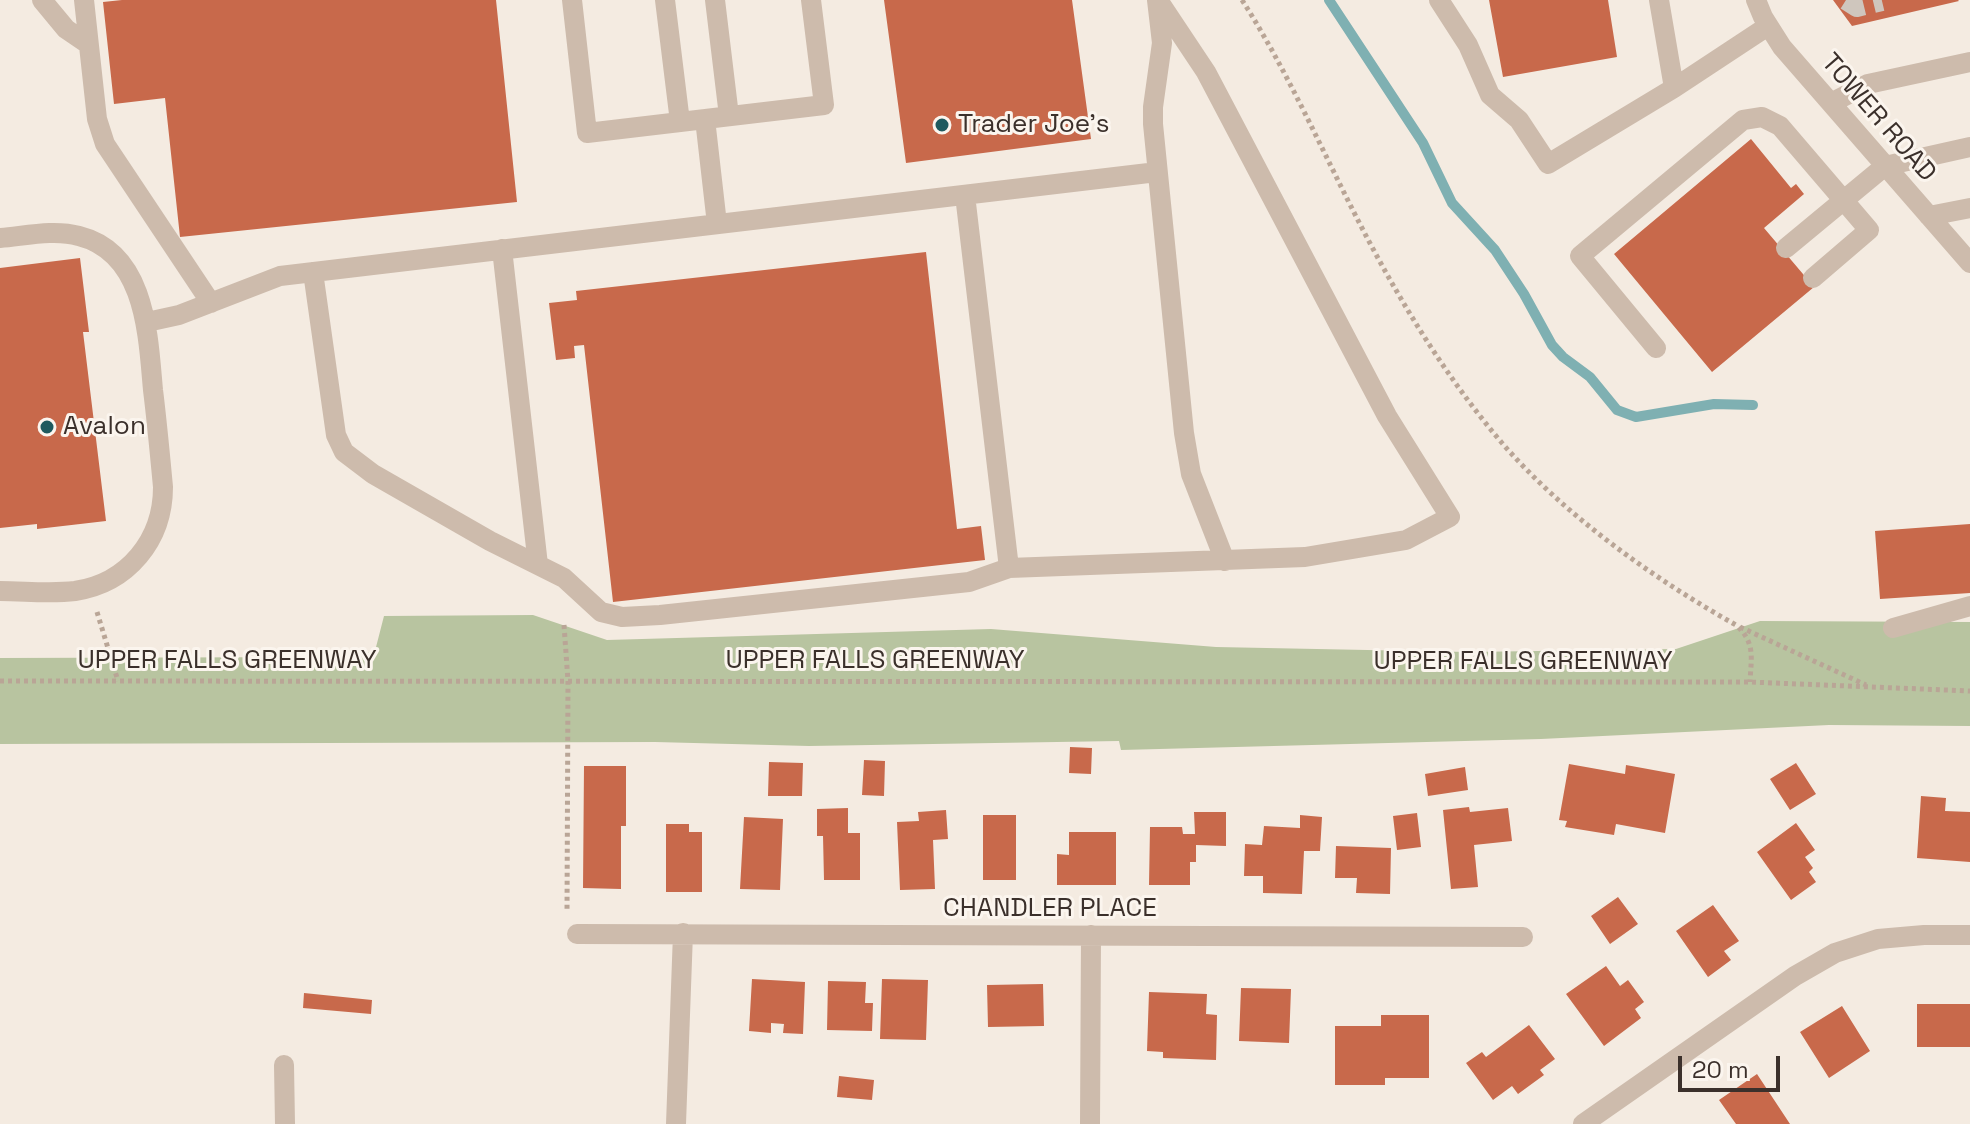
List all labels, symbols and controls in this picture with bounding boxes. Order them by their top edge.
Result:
street label: TOWER ROAD [1814,48,1942,188]
place label: Trader Joe's [958,109,1109,141]
marker: Trader Joe's [933,116,951,134]
place label: Avalon [63,411,146,443]
marker: Avalon [38,418,56,436]
street label: UPPER FALLS GREENWAY [77,645,377,677]
street label: UPPER FALLS GREENWAY [725,645,1025,677]
street label: UPPER FALLS GREENWAY [1373,646,1673,678]
street label: CHANDLER PLACE [943,893,1157,925]
scale bar [1682,1040,1784,1090]
text: 20 m [1692,1054,1749,1085]

